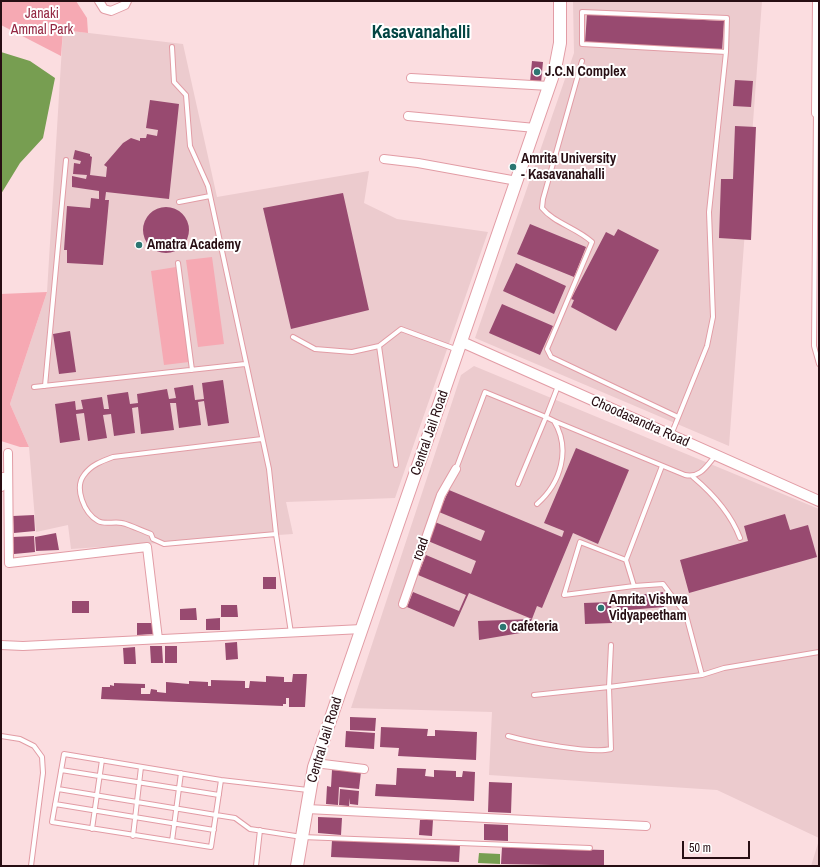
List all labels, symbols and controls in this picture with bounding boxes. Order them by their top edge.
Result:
park label: Janaki Ammal Park [11,6,73,38]
district label: Kasavanahalli [372,22,470,44]
place label: J.C.N Complex [545,64,626,80]
marker: J.C.N Complex [532,67,542,77]
place label: Amrita University - Kasavanahalli [521,151,616,184]
marker: Amrita University - Kasavanahalli [508,162,518,172]
place label: Amatra Academy [147,237,241,253]
marker: Amatra Academy [134,240,144,250]
street label: Central Jail Road [408,388,452,478]
street label: Choodasandra Road [588,393,692,451]
street label: road [409,535,433,563]
place label: Amrita Vishwa Vidyapeetham [609,592,688,624]
marker: Amrita Vishwa Vidyapeetham [596,603,606,613]
place label: cafeteria [511,619,558,635]
marker: cafeteria [498,622,508,632]
street label: Central Jail Road [304,695,346,785]
scale bar [684,833,752,859]
text: 50 m [689,840,711,856]

